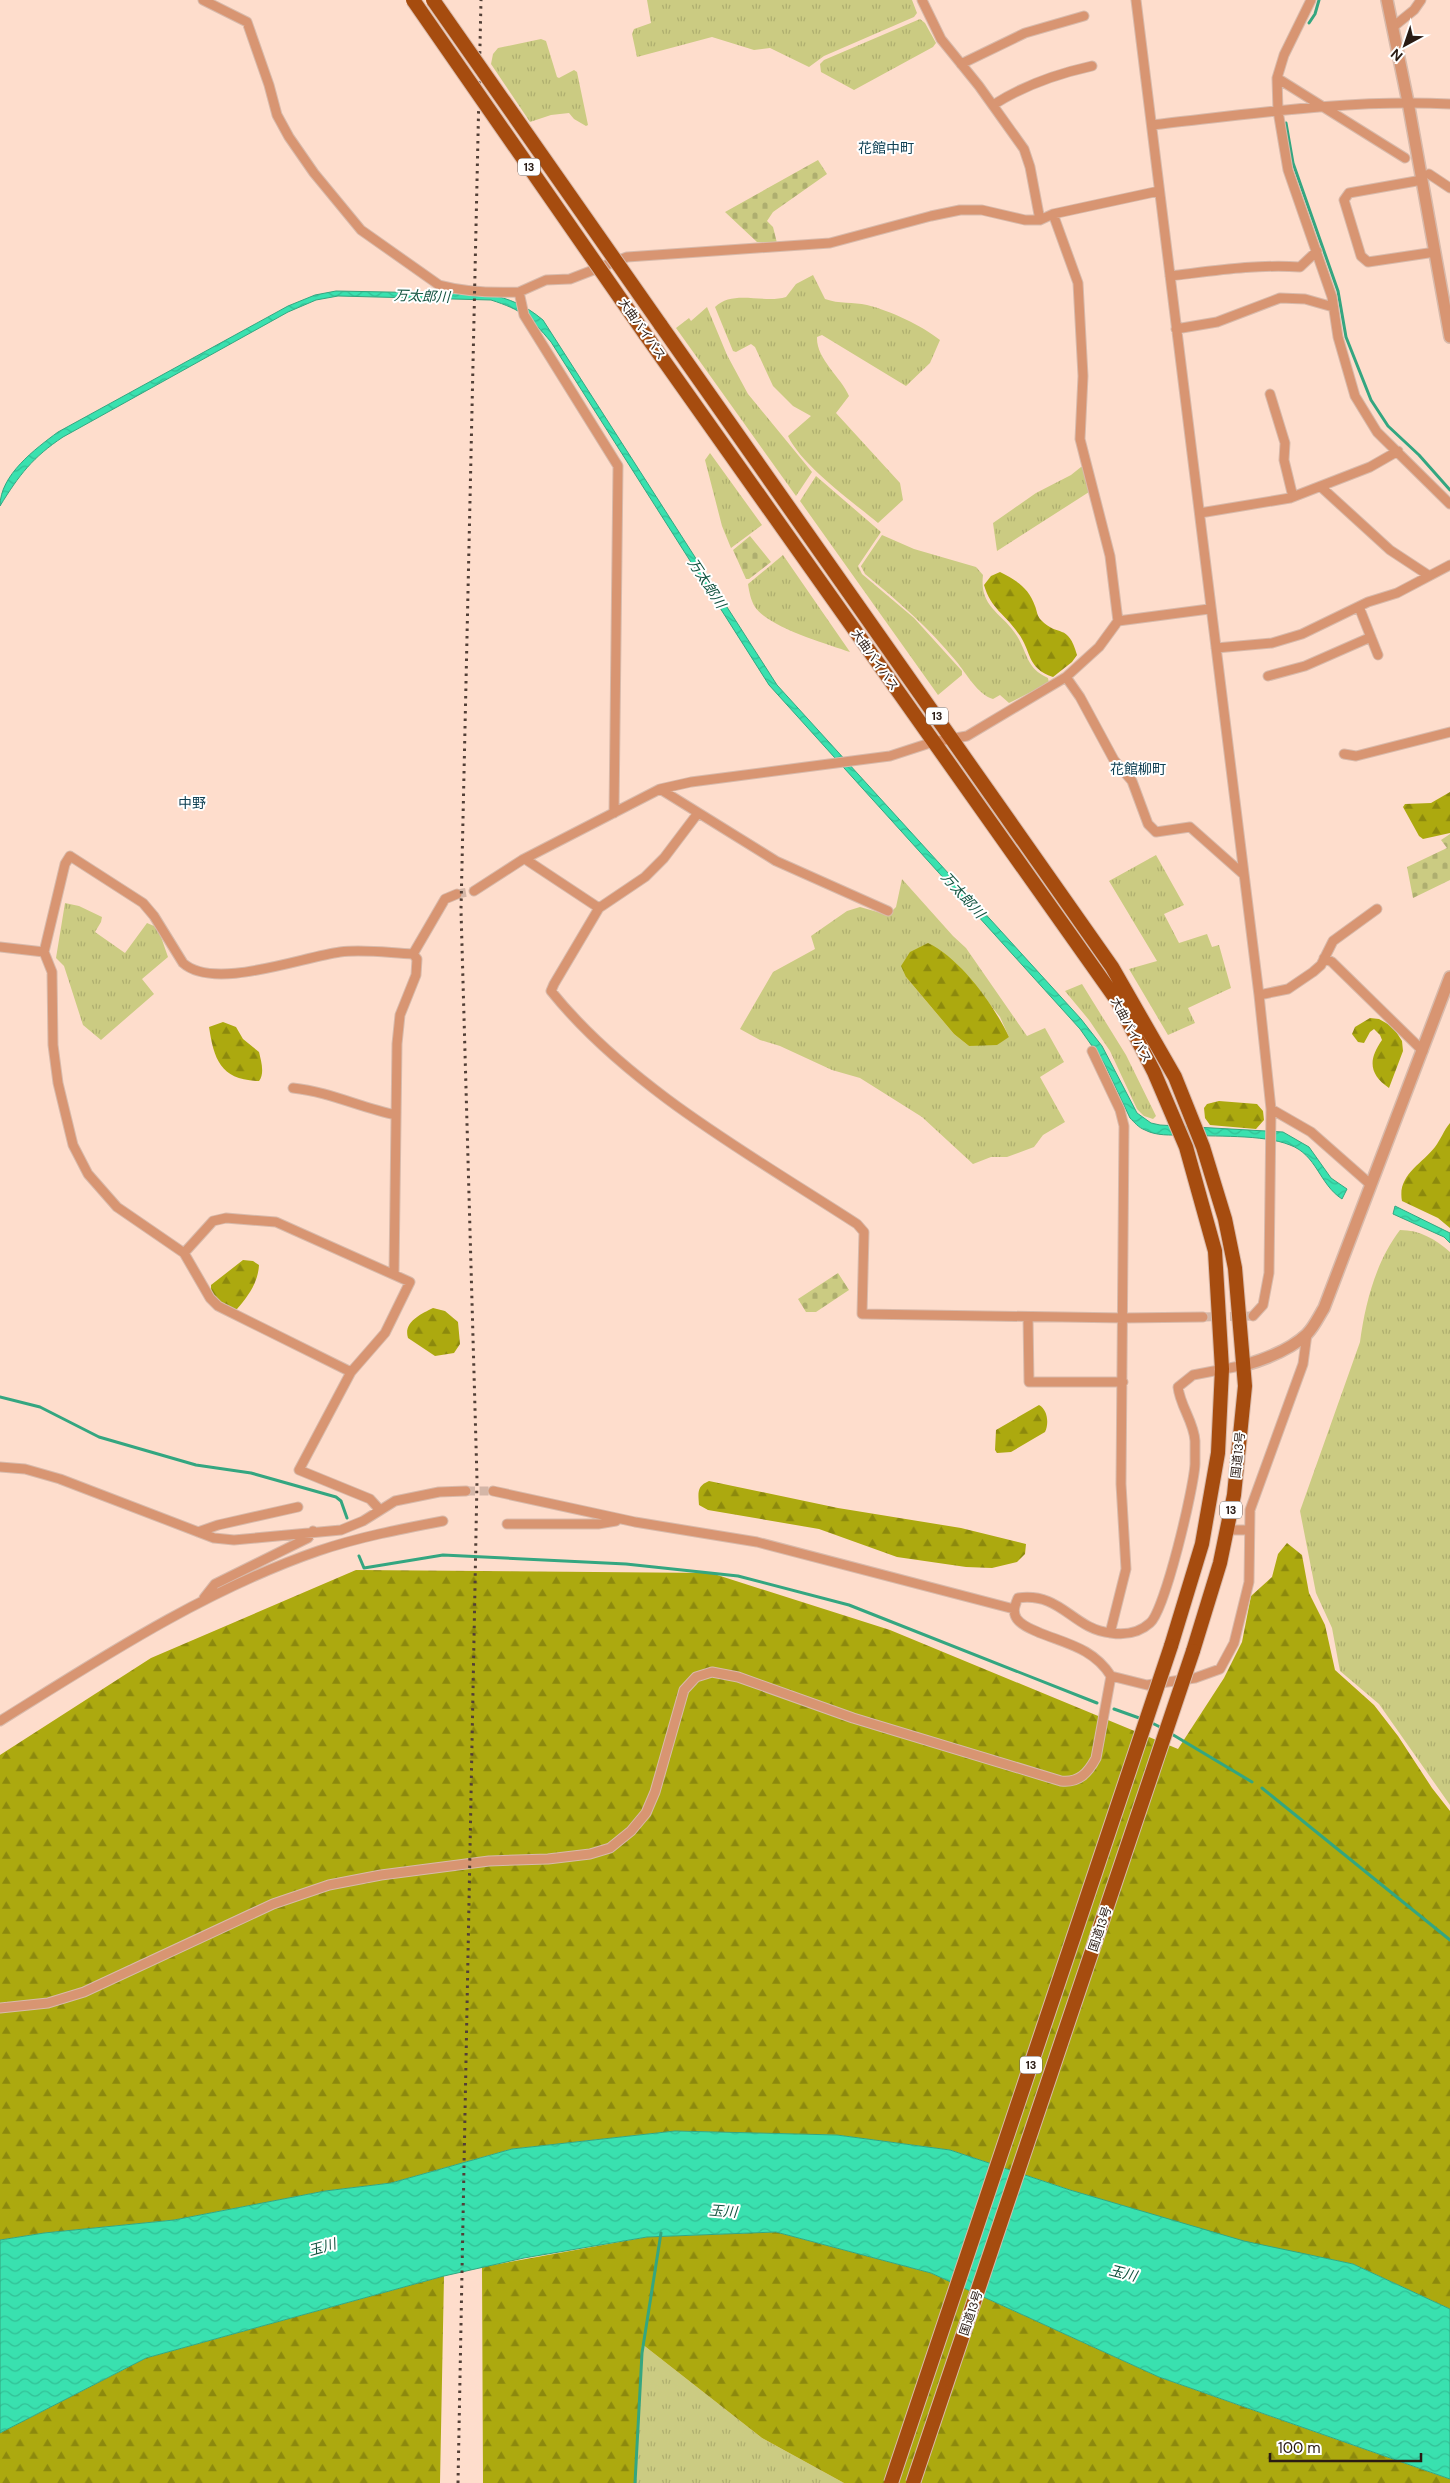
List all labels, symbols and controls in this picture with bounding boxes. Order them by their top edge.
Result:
north arrow [1380,20,1430,70]
text: N [1387,45,1406,65]
district label: 花館中町 [858,139,914,157]
road number: 13 [518,158,540,176]
water label: 万太郎川 [394,286,452,306]
street label: 大曲バイパス [615,295,669,363]
water label: 万太郎川 [684,555,731,613]
street label: 大曲バイパス [848,626,902,694]
road number: 13 [926,708,948,724]
district label: 花館柳町 [1110,760,1166,778]
district label: 中野 [178,794,206,812]
water label: 万太郎川 [938,868,990,923]
street label: 大曲バイパス [1107,995,1155,1065]
street label: 国道13号 [1228,1431,1248,1479]
road number: 13 [1220,1502,1242,1518]
street label: 国道13号 [1085,1904,1115,1954]
road number: 13 [1020,2056,1042,2074]
water label: 玉川 [708,2201,740,2221]
water label: 玉川 [306,2234,340,2260]
water label: 玉川 [1107,2261,1141,2286]
street label: 国道13号 [956,2288,986,2338]
scale bar [1270,2430,1421,2462]
text: 100 m [1278,2438,1321,2458]

